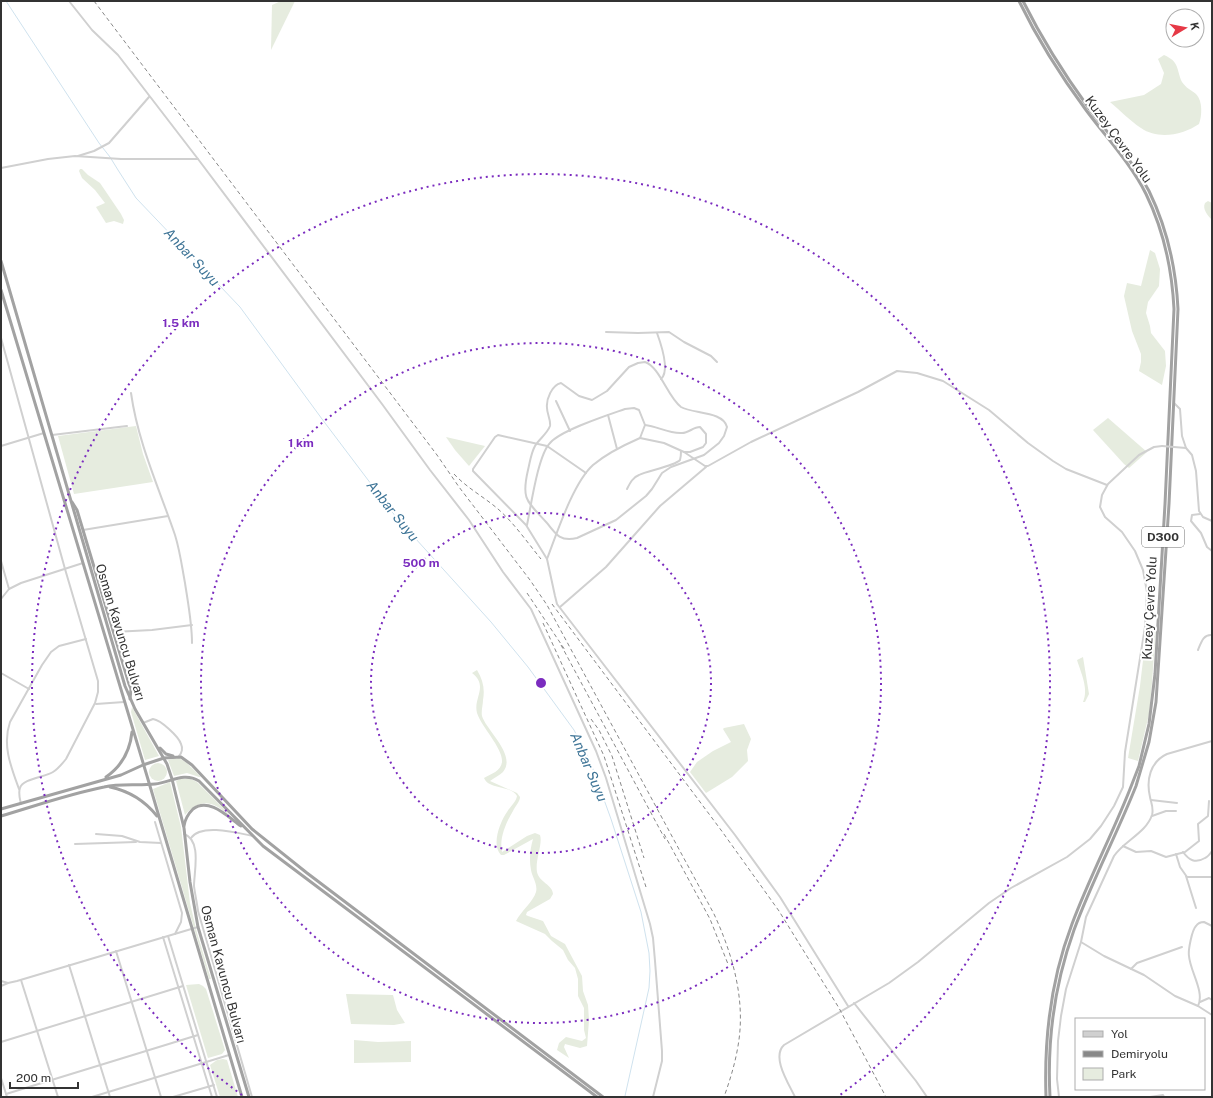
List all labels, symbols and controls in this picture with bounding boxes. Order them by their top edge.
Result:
north arrow [1165,8,1205,48]
text: K [1188,21,1201,31]
street label: Kuzey Çevre Yolu [1082,93,1155,186]
water label: Anbar Suyu [161,225,223,289]
text: 1.5 km [163,316,200,330]
text: 1 km [288,436,314,450]
water label: Anbar Suyu [364,477,422,545]
road number: D300 [1142,527,1184,547]
text: 500 m [403,556,440,570]
street label: Kuzey Çevre Yolu [1139,556,1160,660]
street label: Osman Kavuncu Bulvarı [93,562,148,702]
centre of rings [534,676,548,690]
water label: Anbar Suyu [567,730,611,804]
street label: Osman Kavuncu Bulvarı [198,904,249,1045]
legend [1075,1018,1205,1090]
text: Yol [1111,1027,1128,1041]
text: Demiryolu [1111,1047,1168,1061]
scale bar [10,1064,78,1090]
text: Park [1111,1067,1137,1081]
text: 200 m [16,1071,51,1085]

